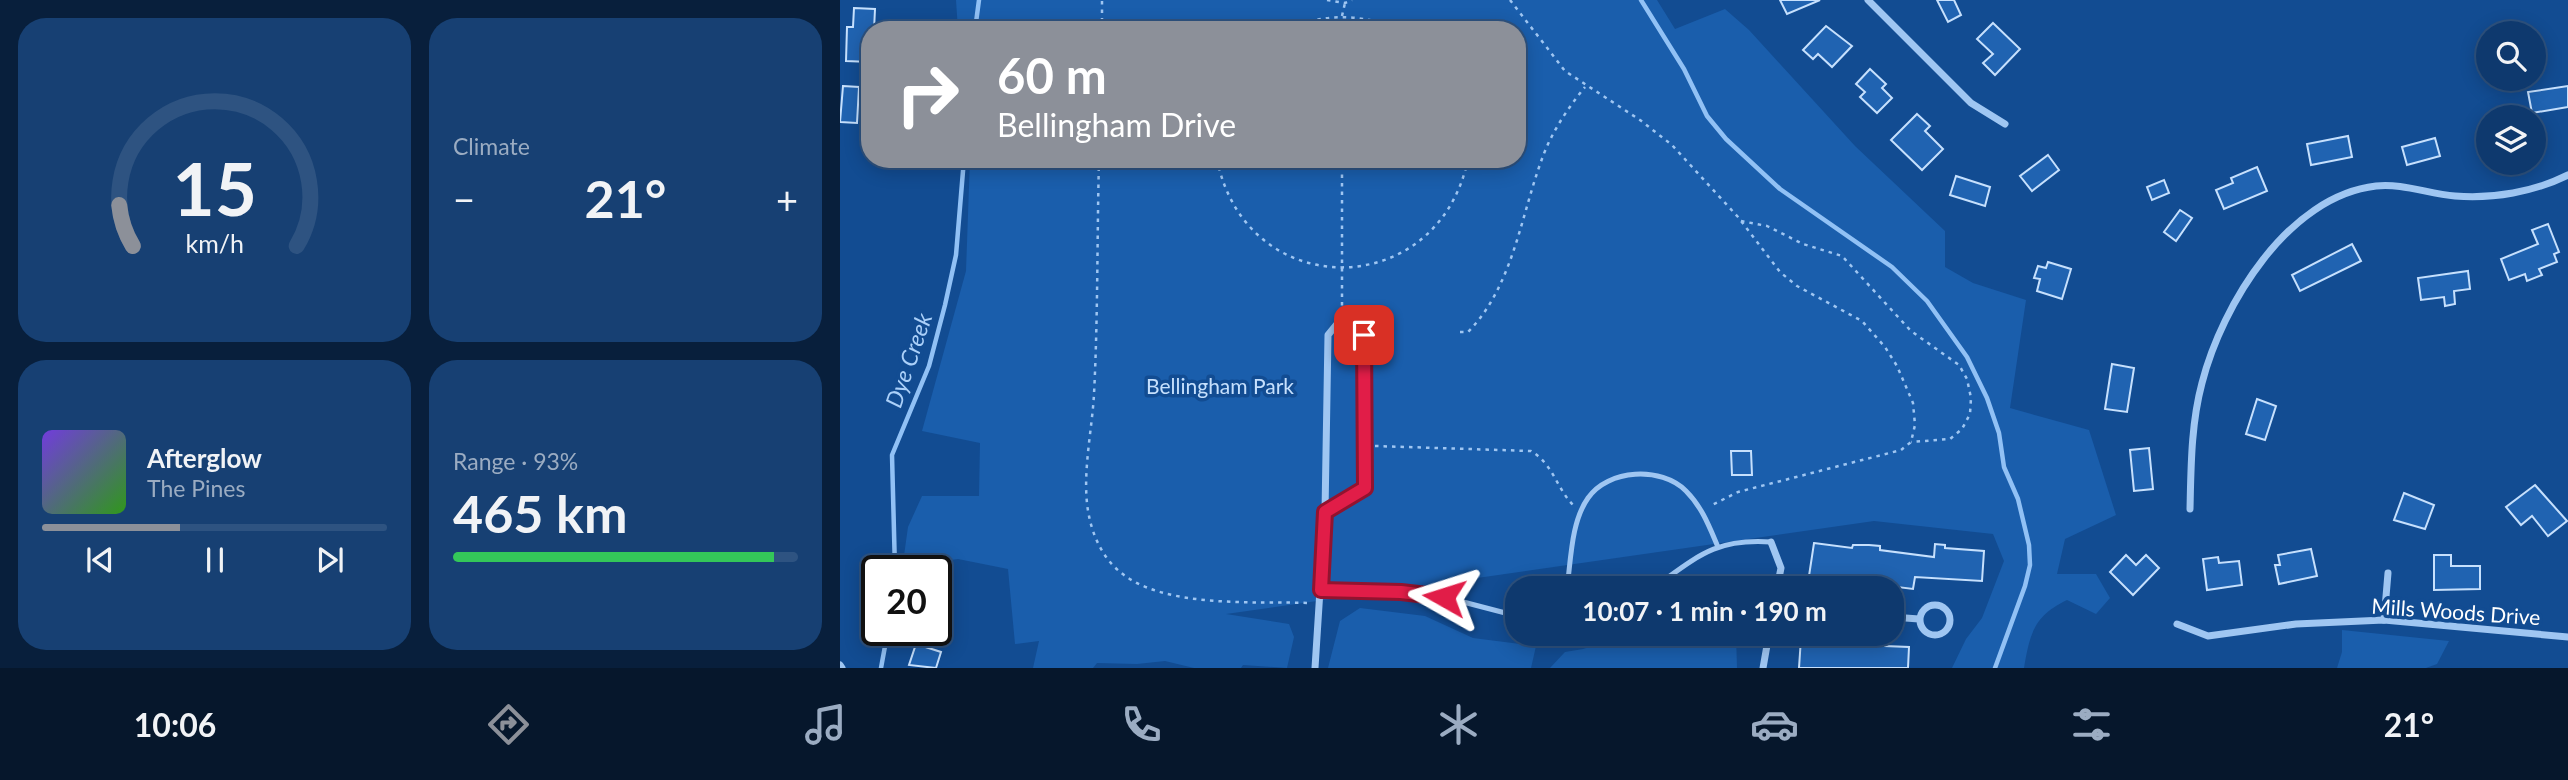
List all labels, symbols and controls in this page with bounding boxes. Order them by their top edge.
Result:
map controls [2476,21,2546,175]
button: search [2476,21,2546,91]
text: 60 m [997,46,1107,104]
icon: right [882,49,973,140]
text: Bellingham Drive [997,105,1236,144]
button: layers [2476,105,2546,175]
text: Climate [453,132,530,160]
text: 15 [172,144,257,232]
text: 21° [585,167,666,229]
text: − [453,176,475,222]
text: + [776,176,798,222]
text: km/h [185,228,244,258]
pin [1334,305,1394,365]
water label: Dye Creek [879,308,938,411]
icon: arrive [1345,316,1383,354]
park label: Bellingham Park [1146,373,1294,398]
text: Afterglow [147,442,262,474]
text: Range · 93% [453,447,578,475]
text: The Pines [147,474,245,502]
text: 465 km [453,482,627,544]
icon: previous [81,541,119,579]
icon: pause [196,541,234,579]
icon: next [311,541,349,579]
speed limit sign: 20 [861,555,952,646]
position arrow [1407,560,1481,634]
street label: Mills Woods Drive [2371,593,2541,629]
text: 10:07 · 1 min · 190 m [1582,595,1827,627]
icon: directions [484,700,533,749]
icon: music [801,700,850,749]
icon: phone [1117,700,1166,749]
icon: climate [1434,700,1483,749]
icon: car [1750,700,1799,749]
icon: filters [2067,700,2116,749]
text: 10:06 [134,705,216,744]
text: 21° [2384,705,2434,744]

